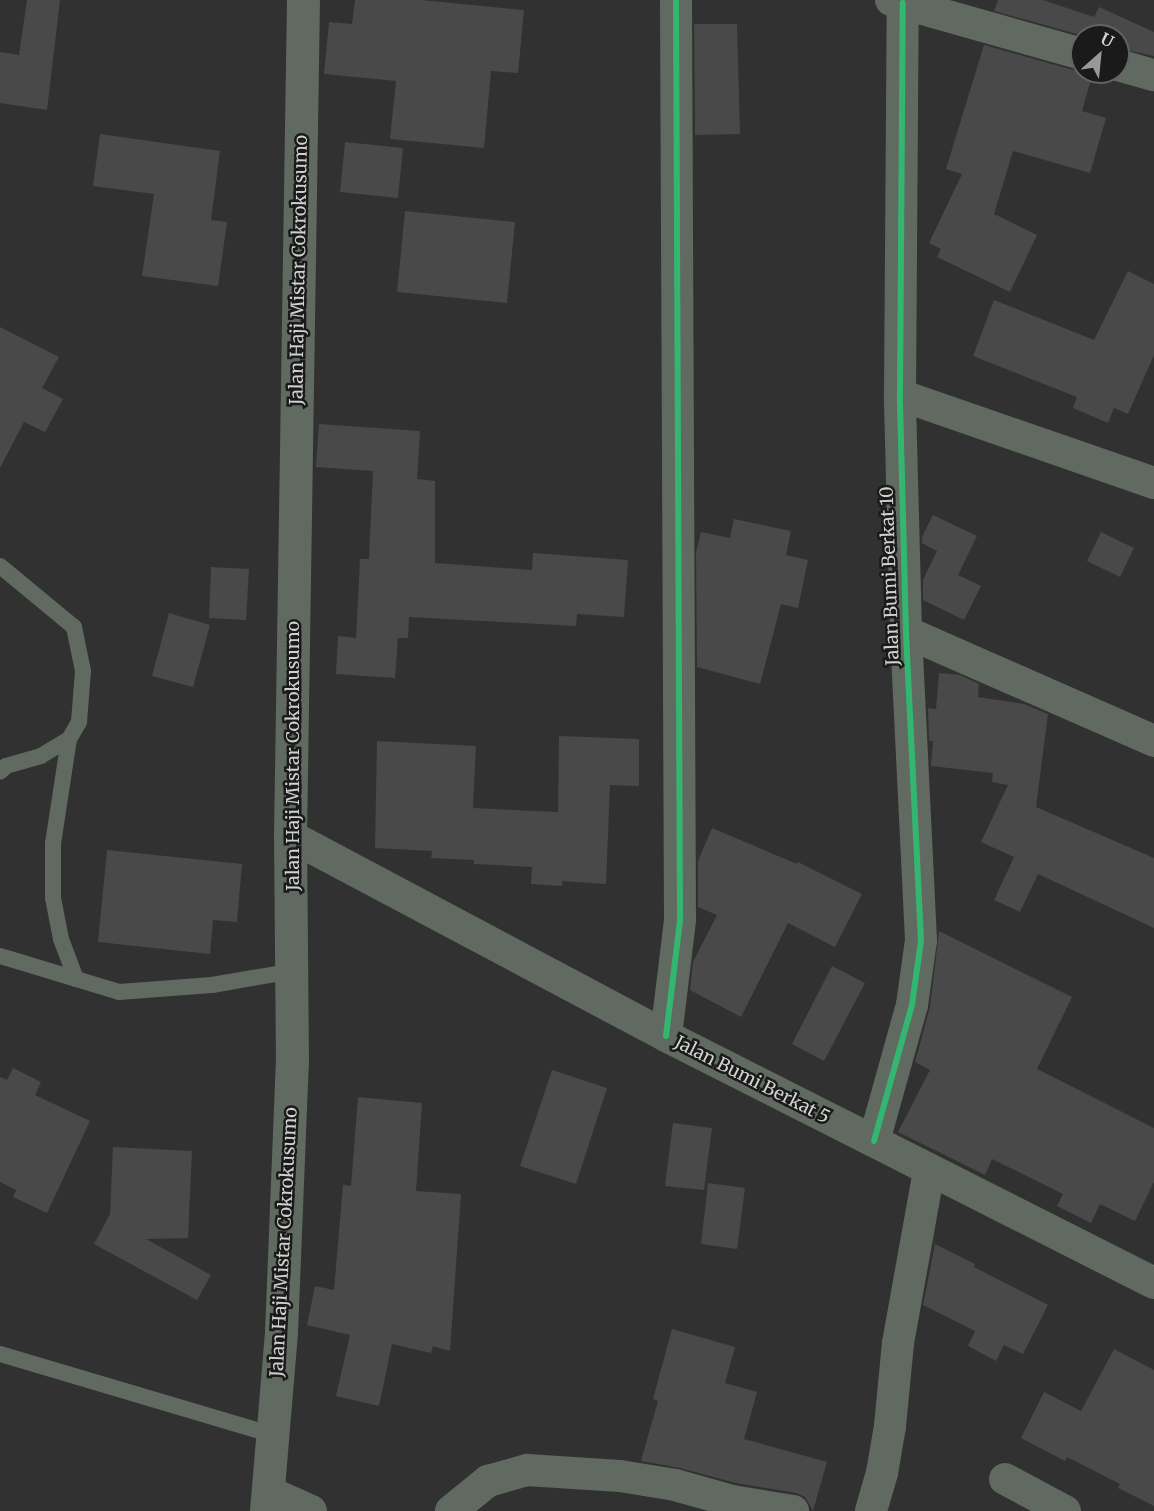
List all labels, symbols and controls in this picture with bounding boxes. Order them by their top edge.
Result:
north arrow [1070,24,1130,84]
text: U [1097,28,1117,51]
street label: Jalan Haji Mistar Cokrokusumo [286,135,312,405]
street label: Jalan Bumi Berkat 10 [876,486,904,666]
street label: Jalan Haji Mistar Cokrokusumo [282,621,304,891]
street label: Jalan Bumi Berkat 5 [671,1032,833,1128]
street label: Jalan Haji Mistar Cokrokusumo [266,1107,302,1377]

